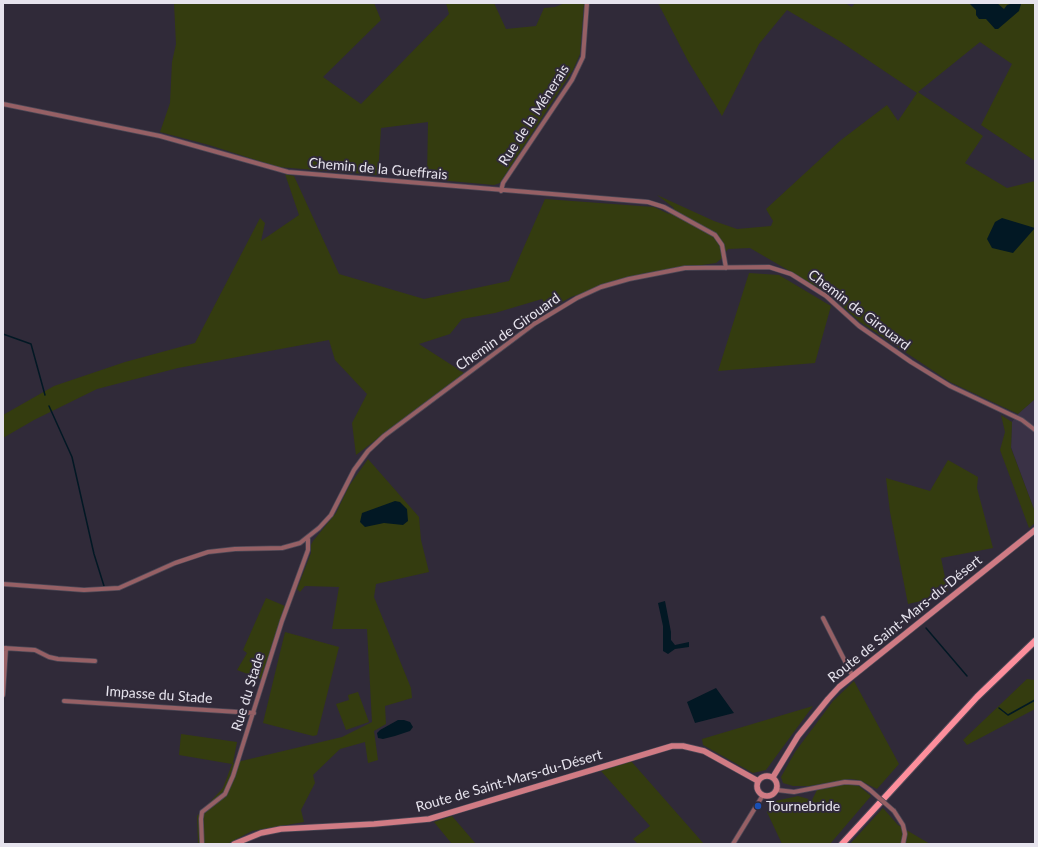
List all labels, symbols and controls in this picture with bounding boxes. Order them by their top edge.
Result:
street label: Rue de la Ménerais [495,62,573,168]
street label: Chemin de la Gueffrais [308,155,448,183]
street label: Chemin de Girouard [805,266,913,354]
street label: Chemin de Girouard [453,290,563,374]
street label: Route de Saint-Mars-du-Désert [825,552,985,686]
street label: Rue du Stade [228,651,268,733]
street label: Impasse du Stade [105,683,213,707]
street label: Route de Saint-Mars-du-Désert [414,746,604,816]
place label: Tournebride [766,798,840,814]
marker: Tournebride [753,801,763,811]

